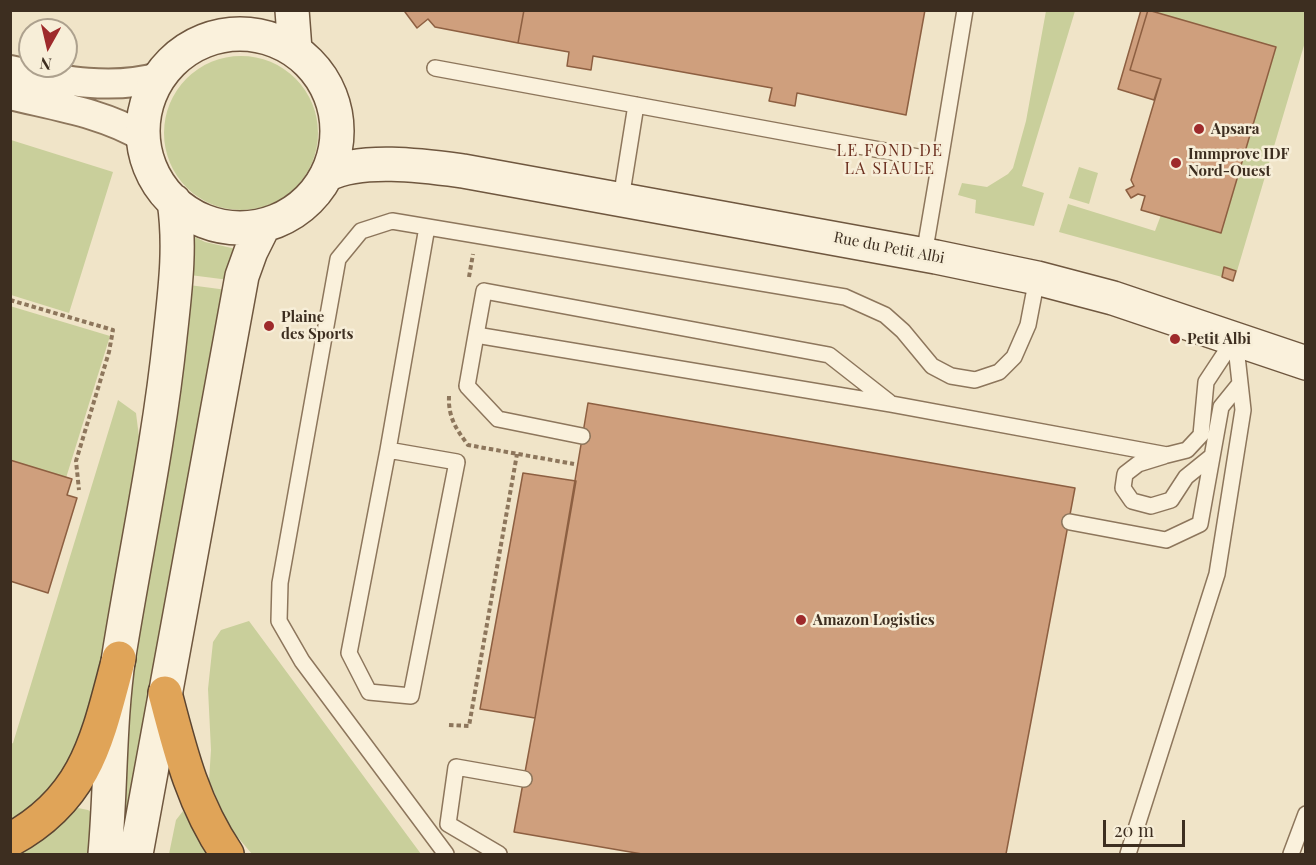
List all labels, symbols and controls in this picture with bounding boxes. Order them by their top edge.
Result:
north arrow [18,18,78,78]
text: N [39,53,53,76]
place label: Apsara [1211,120,1259,138]
marker: Apsara [1192,122,1206,136]
district label: LE FOND DE LA SIAULE [837,141,943,179]
place label: Immprove IDF Nord-Ouest [1188,145,1289,180]
marker: Immprove IDF Nord-Ouest [1169,156,1183,170]
street label: Rue du Petit Albi [832,228,946,268]
place label: Plaine des Sports [281,308,353,343]
marker: Plaine des Sports [262,319,276,333]
place label: Petit Albi [1187,330,1251,348]
marker: Petit Albi [1168,332,1182,346]
place label: Amazon Logistics [813,611,935,629]
marker: Amazon Logistics [794,613,808,627]
scale bar [1106,808,1188,846]
text: 20 m [1114,818,1154,842]

